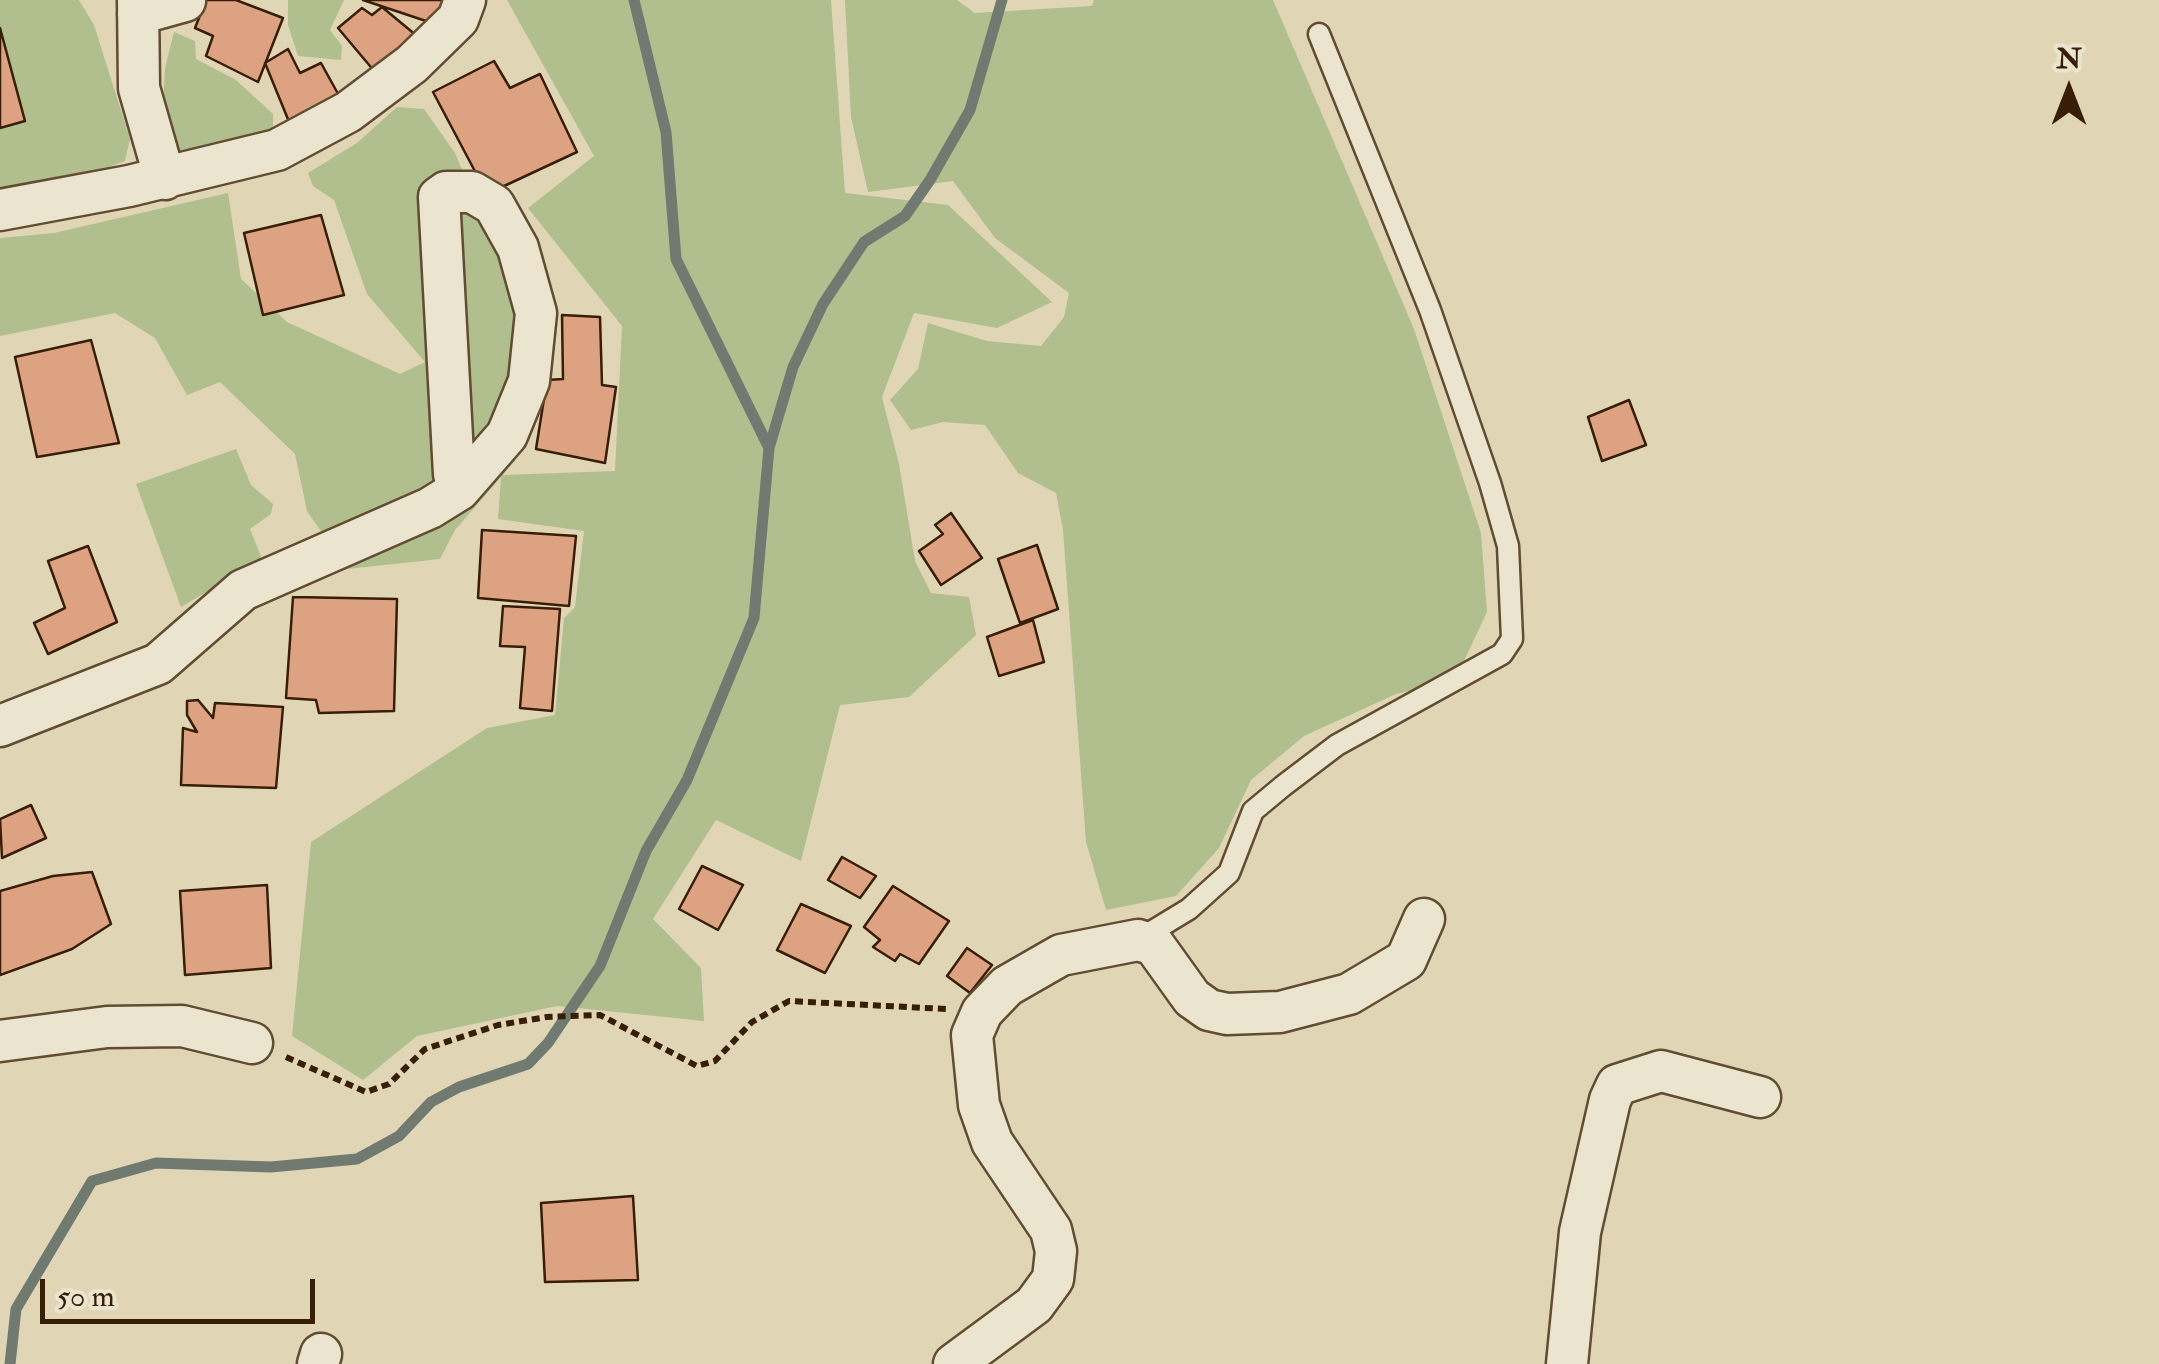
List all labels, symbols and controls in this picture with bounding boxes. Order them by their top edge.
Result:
north arrow [2019,40,2119,140]
text: N [2056,42,2082,77]
scale bar [45,1259,320,1321]
text: 50 m [57,1278,115,1315]

